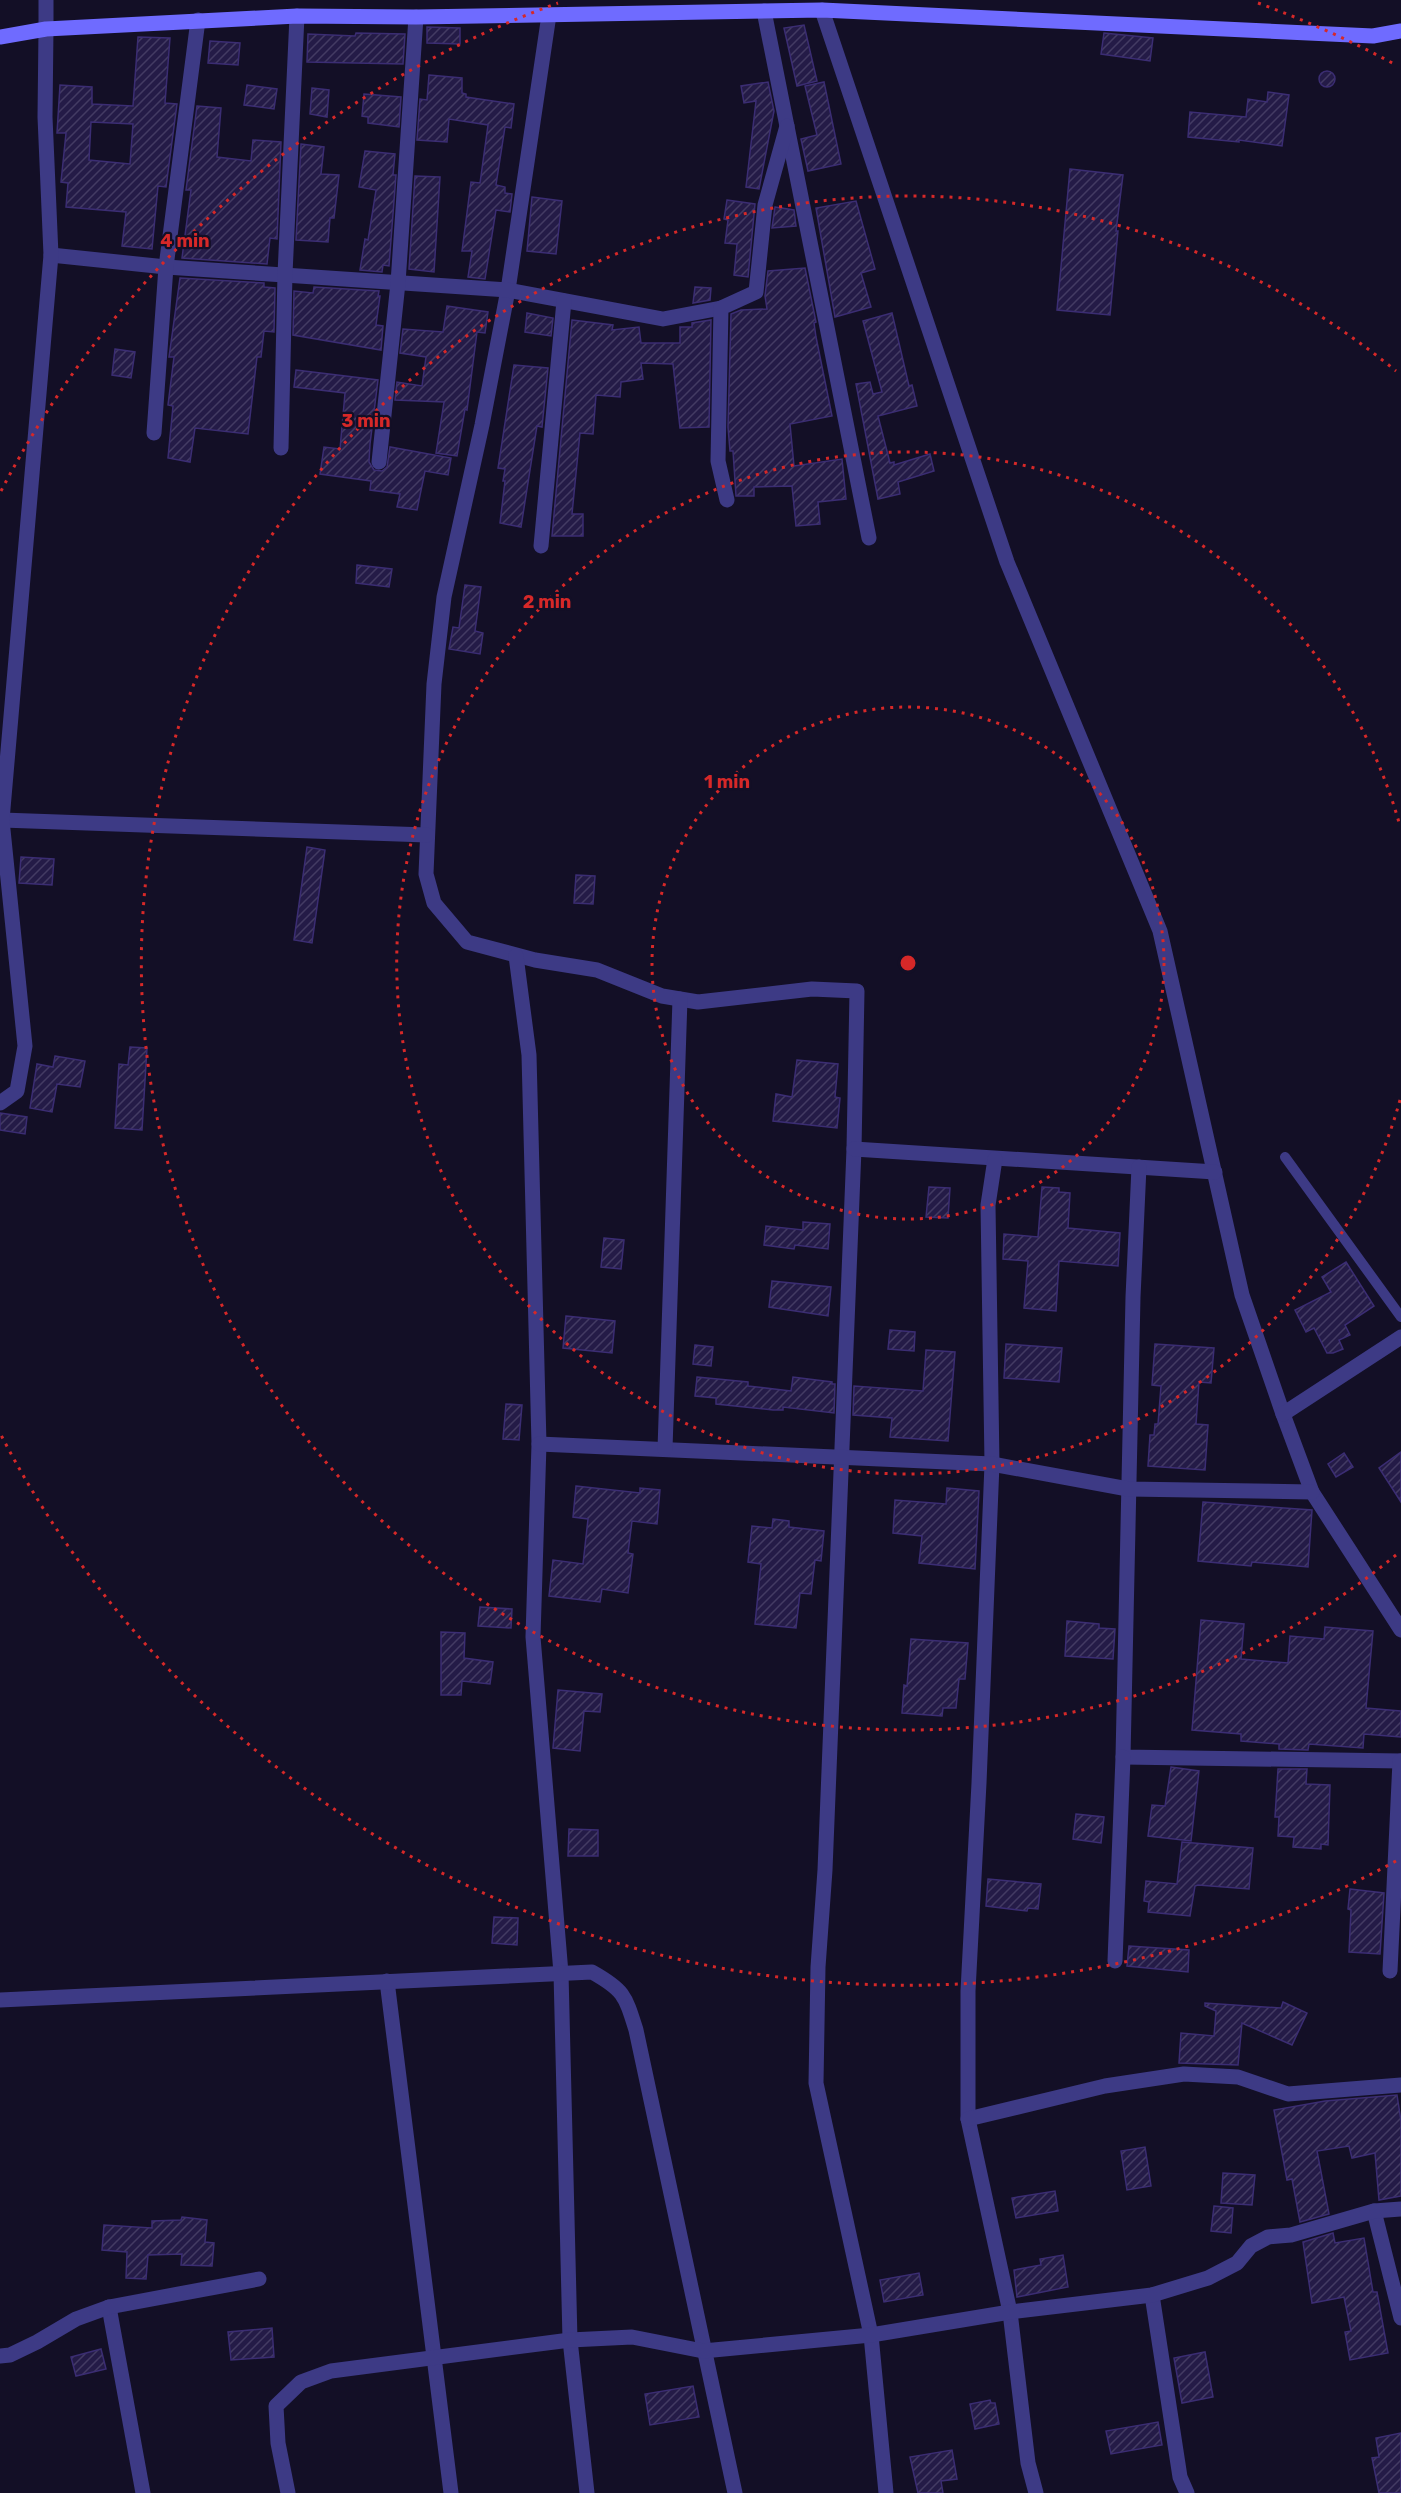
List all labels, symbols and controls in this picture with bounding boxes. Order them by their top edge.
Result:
text: 4 min [160,230,210,252]
text: 3 min [342,410,390,432]
text: 2 min [523,591,571,613]
text: 1 min [704,771,750,793]
centre of rings [898,953,918,973]

